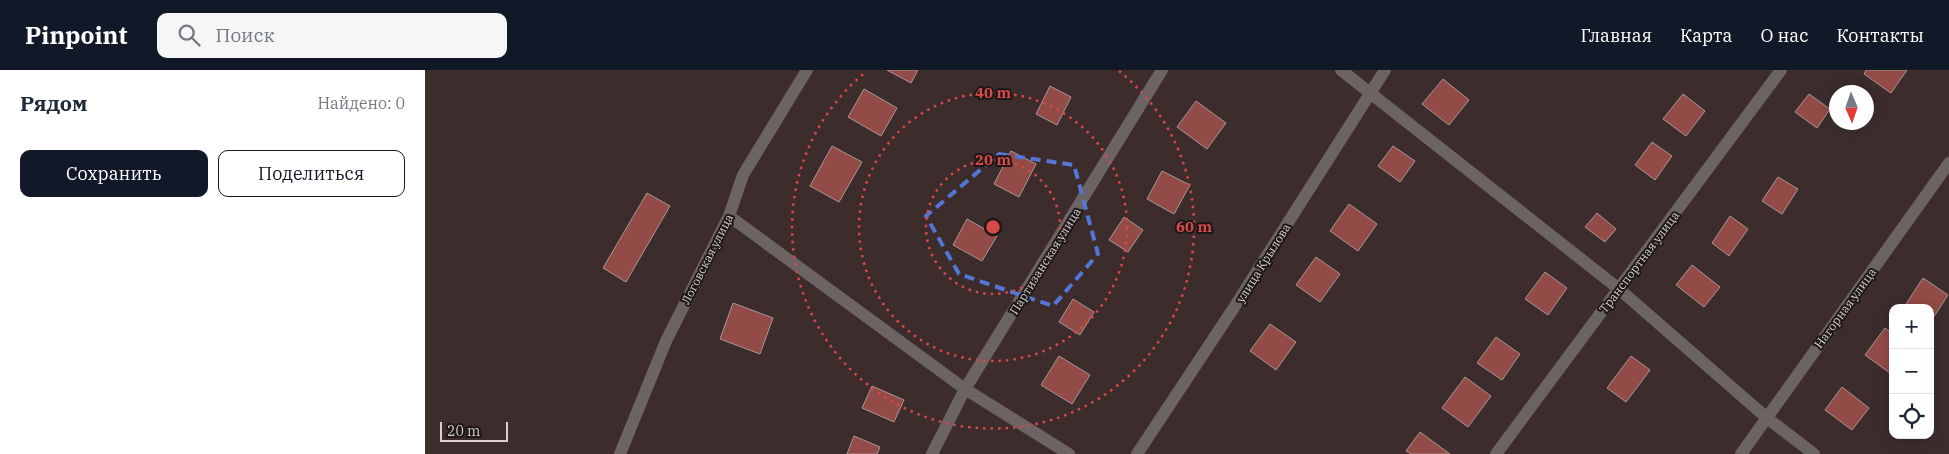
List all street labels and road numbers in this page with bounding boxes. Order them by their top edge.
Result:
street label: Партизанская улица [1006,204,1084,317]
street label: Транспортная улица [1596,208,1682,316]
street label: Логовская улица [678,211,736,307]
street label: улица Крылова [1233,220,1294,305]
street label: Нагорная улица [1811,265,1879,351]

